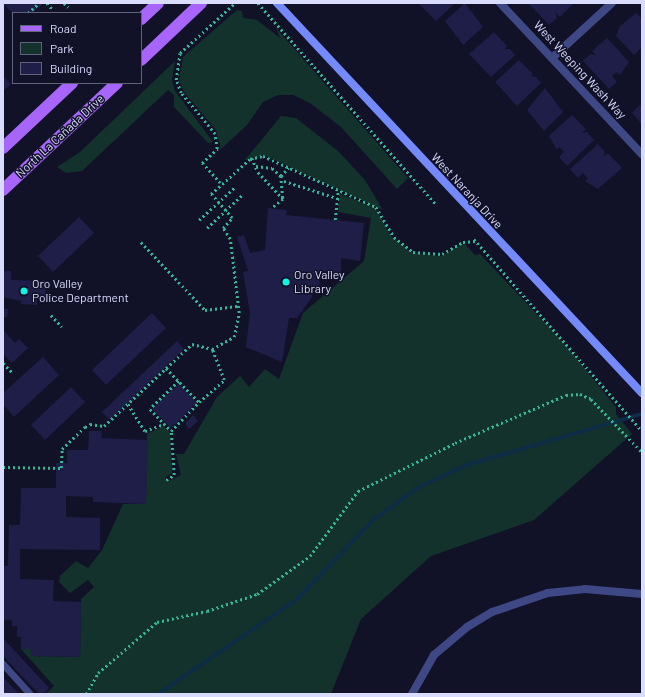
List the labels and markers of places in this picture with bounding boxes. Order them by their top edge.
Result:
place label: Oro Valley Library [294,268,345,296]
place label: Oro Valley Police Department [32,277,129,305]
marker: Oro Valley Library [281,277,291,287]
marker: Oro Valley Police Department [19,286,29,296]

